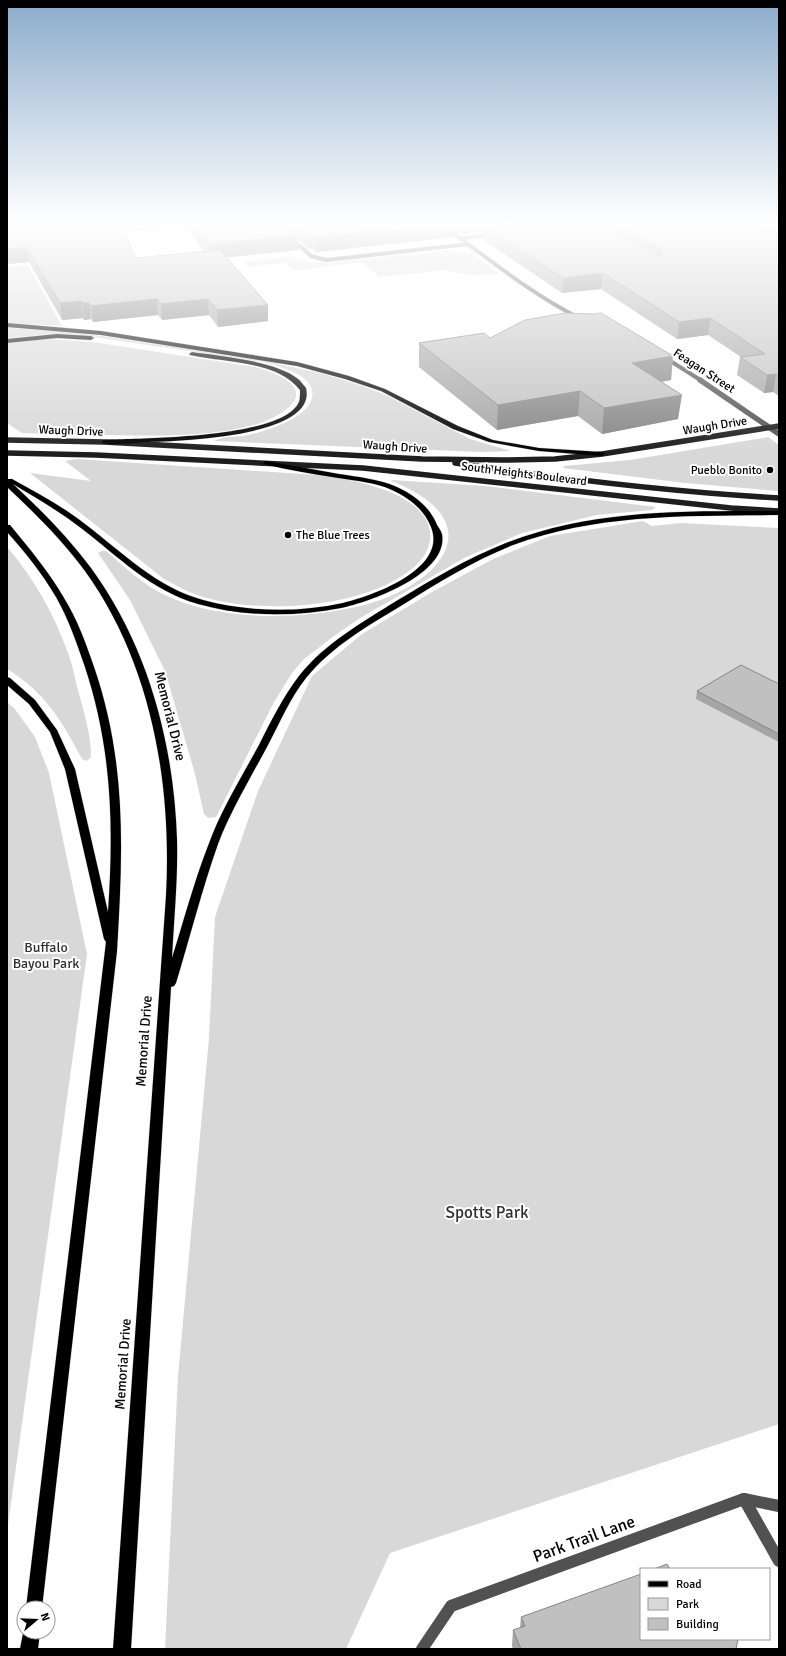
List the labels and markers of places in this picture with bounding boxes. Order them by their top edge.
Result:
place label: Pueblo Bonito [691,463,762,478]
marker: Pueblo Bonito [765,465,775,475]
place label: The Blue Trees [296,528,370,543]
marker: The Blue Trees [283,530,293,540]

